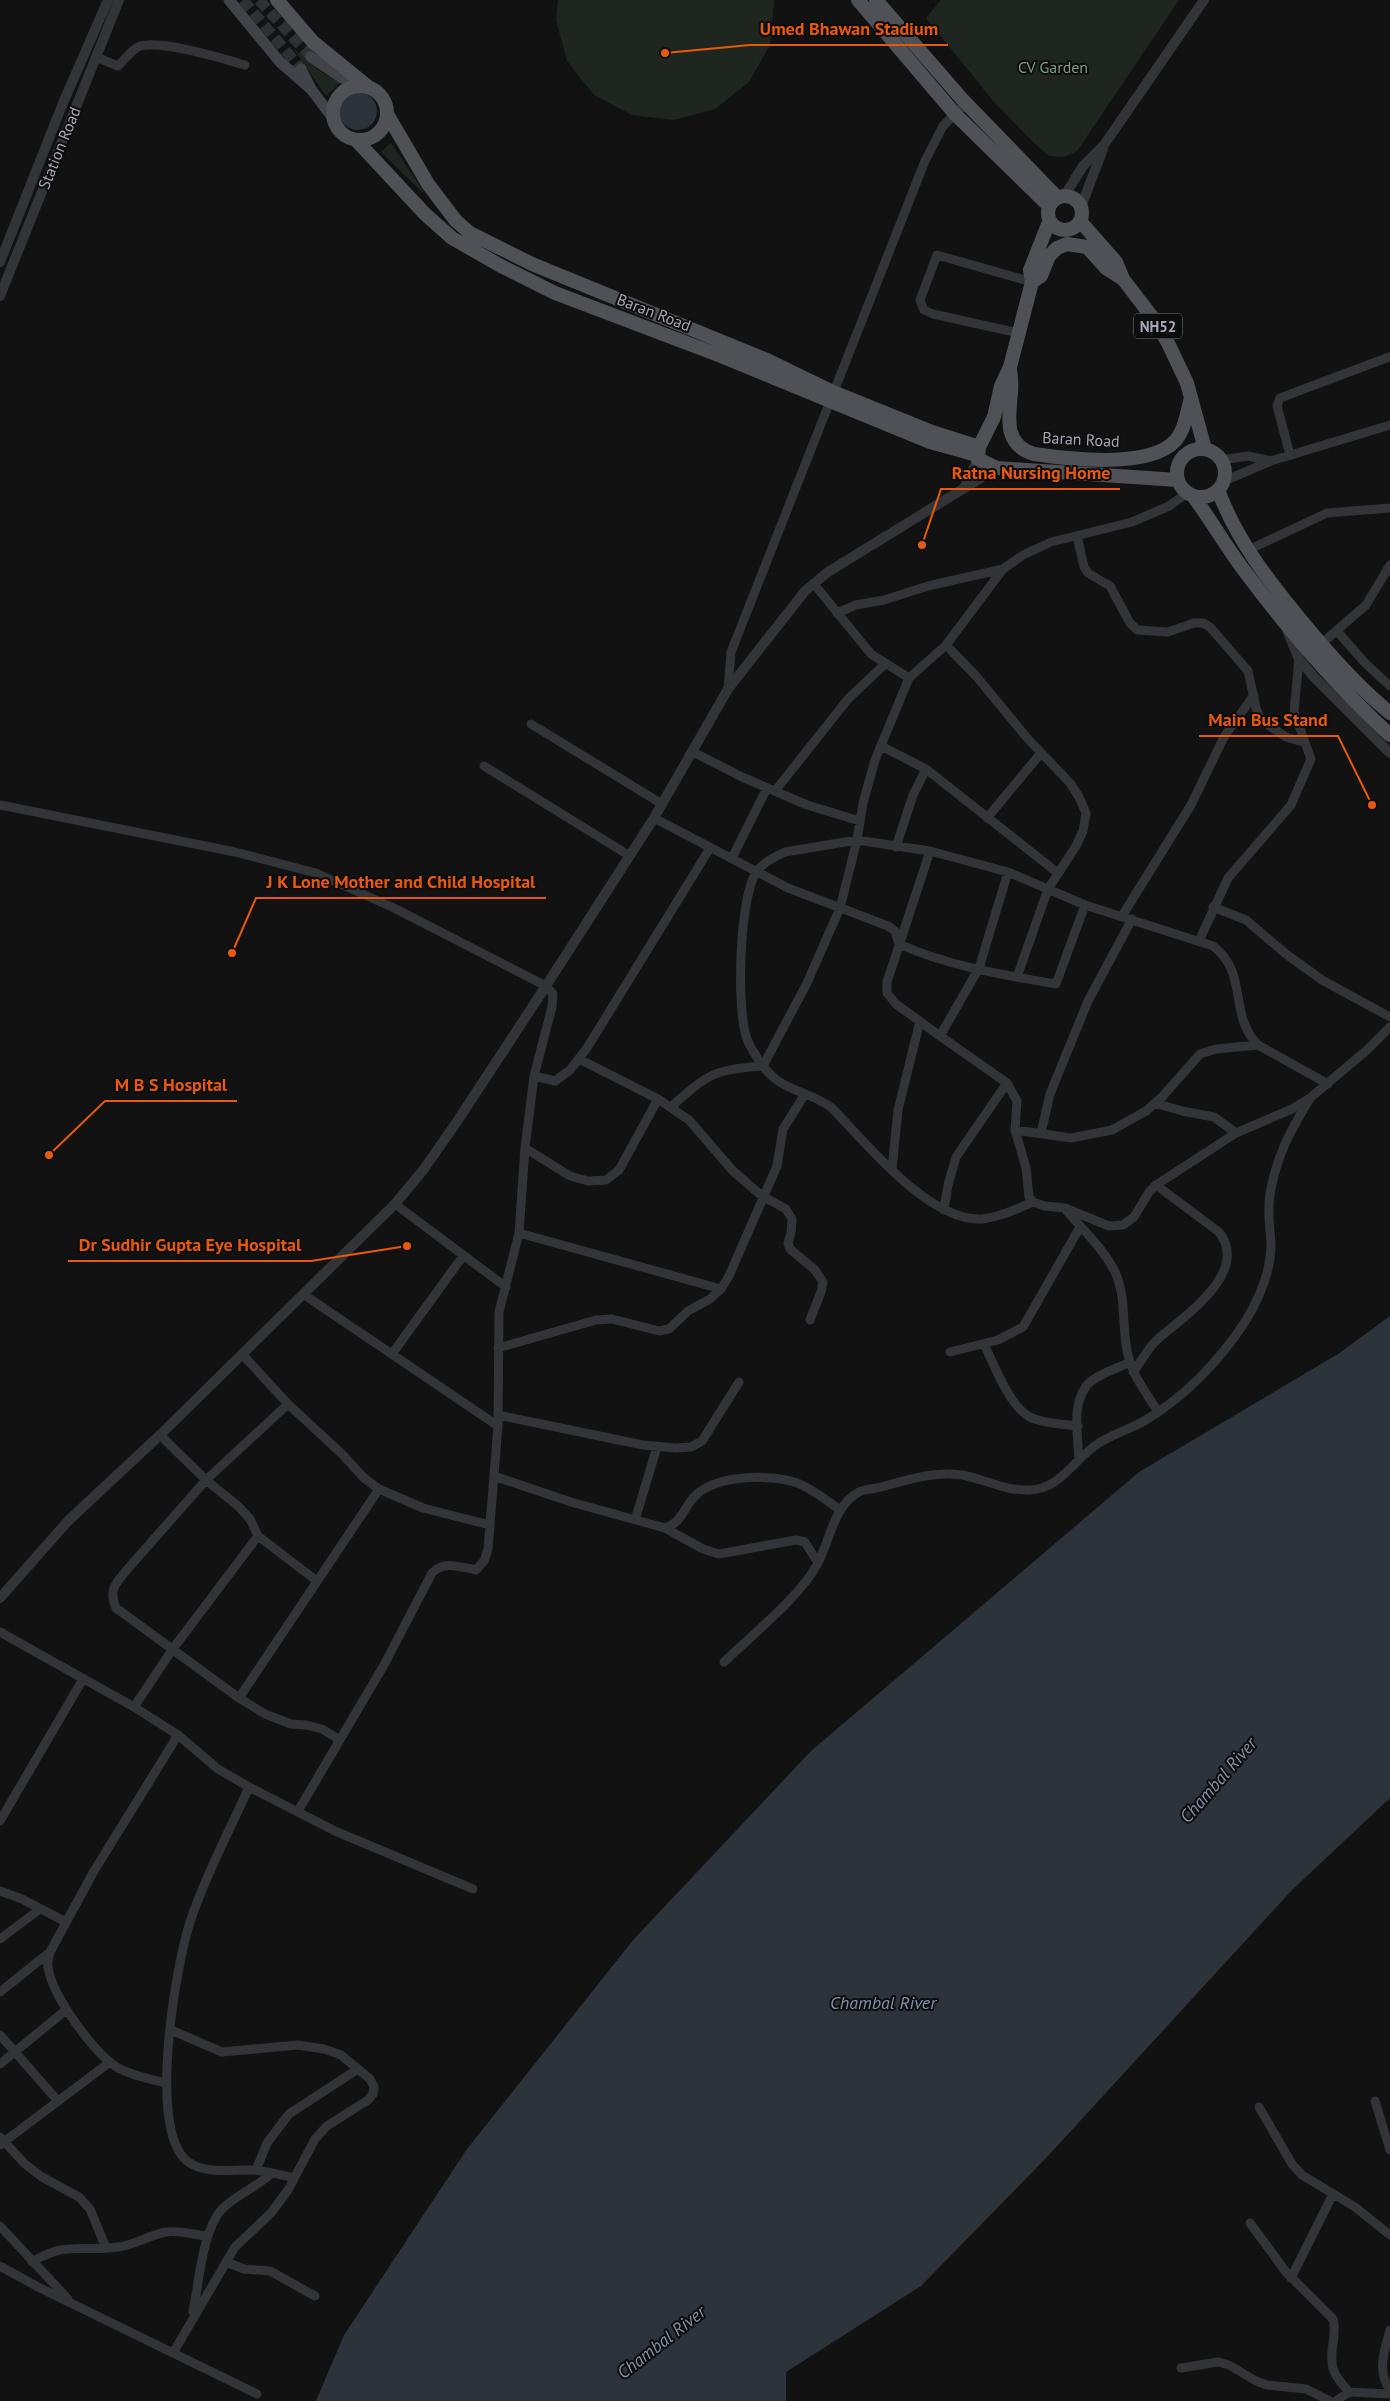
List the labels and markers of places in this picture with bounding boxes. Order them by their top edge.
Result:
callout: Umed Bhawan Stadium [750,12,948,45]
callout: Ratna Nursing Home [941,456,1120,489]
callout: Main Bus Stand [1199,703,1338,736]
callout: J K Lone Mother and Child Hospital [256,865,546,898]
callout: M B S Hospital [105,1068,237,1101]
callout: Dr Sudhir Gupta Eye Hospital [68,1228,311,1261]

